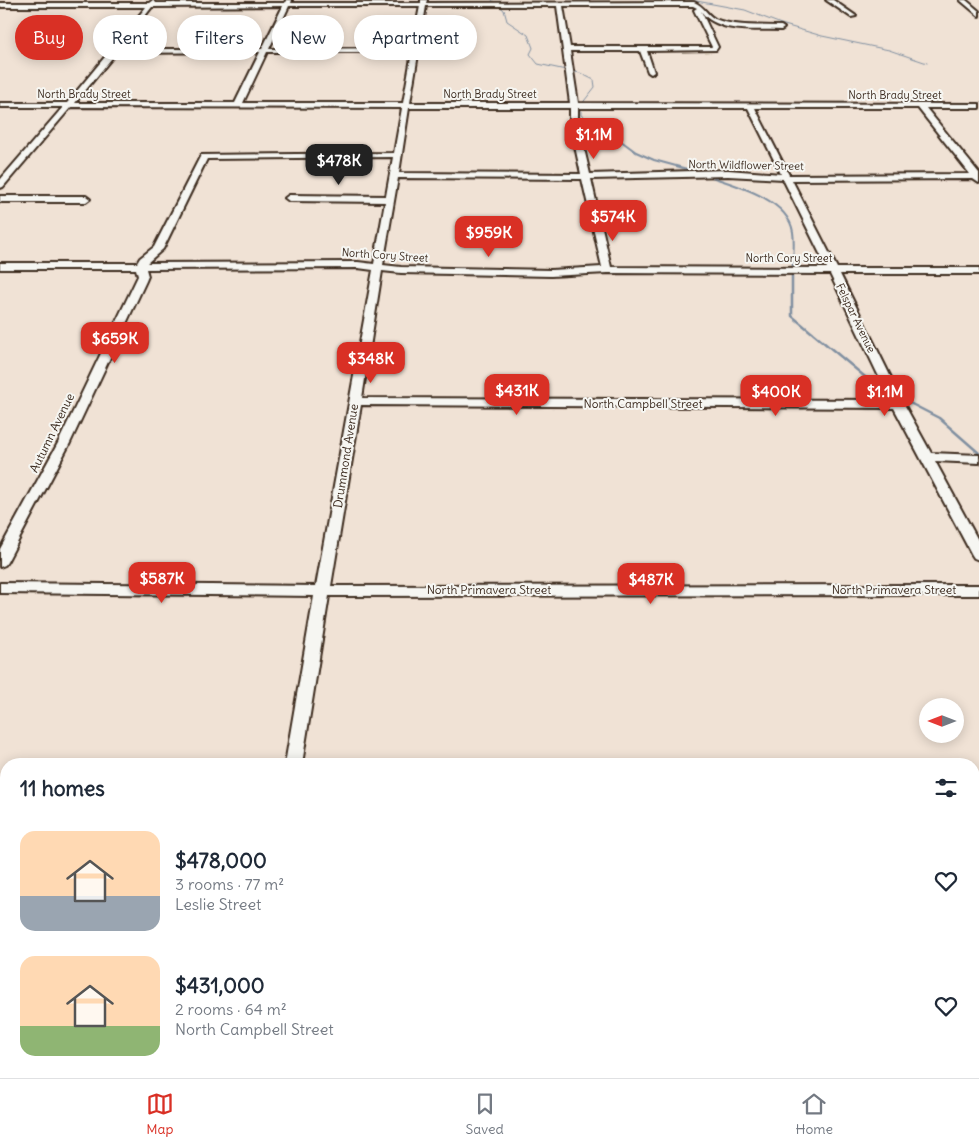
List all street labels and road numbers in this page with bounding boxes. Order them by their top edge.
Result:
street label: North Brady Street [37,87,131,101]
street label: North Brady Street [443,87,537,101]
street label: North Brady Street [848,88,942,102]
street label: North Wildflower Street [688,157,804,173]
street label: North Cory Street [341,245,429,265]
street label: North Cory Street [746,251,833,265]
street label: Felspar Avenue [833,281,879,355]
street label: Autumn Avenue [26,391,77,475]
street label: North Campbell Street [583,396,703,411]
street label: Drummond Avenue [330,403,361,509]
street label: North Primavera Street [427,582,551,597]
street label: North Primavera Street [832,582,956,597]

